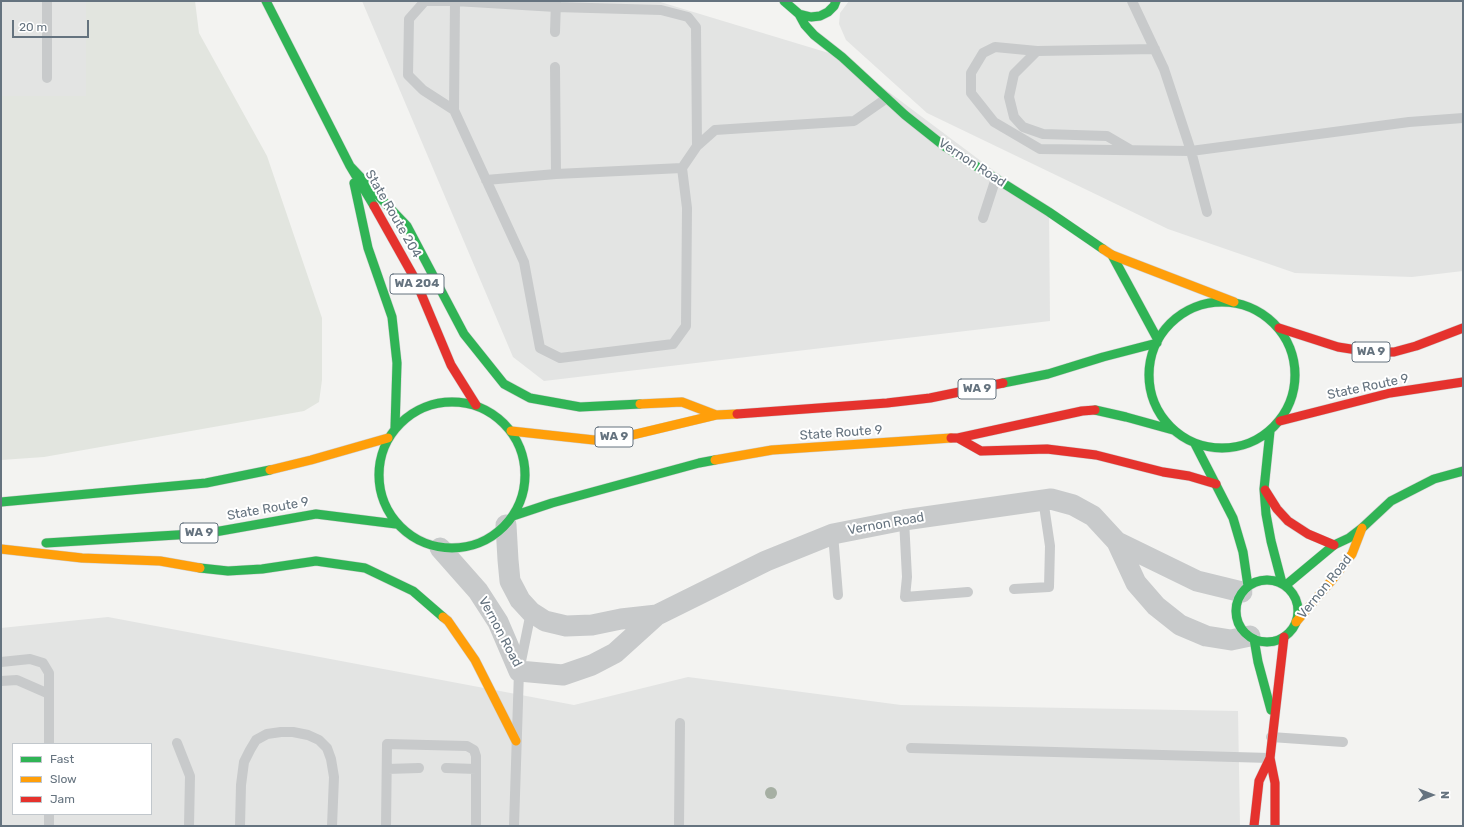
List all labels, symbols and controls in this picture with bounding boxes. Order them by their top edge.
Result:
scale bar [14,12,91,38]
text: 20 m [19,20,47,34]
street label: Vernon Road [935,135,1009,191]
street label: State Route 204 [361,167,425,261]
road number: WA 204 [390,274,444,294]
road number: WA 9 [1352,342,1390,362]
street label: State Route 9 [1326,371,1410,403]
road number: WA 9 [958,379,996,399]
street label: State Route 9 [799,422,883,444]
road number: WA 9 [595,427,633,447]
street label: State Route 9 [226,494,310,524]
street label: Vernon Road [847,510,925,538]
road number: WA 9 [180,523,218,543]
street label: Vernon Road [1295,552,1355,622]
street label: Vernon Road [475,594,525,670]
legend [12,743,152,815]
text: Fast [50,752,74,766]
text: Slow [50,772,77,786]
north arrow [1412,775,1452,815]
text: N [1438,791,1451,799]
text: Jam [50,792,75,806]

